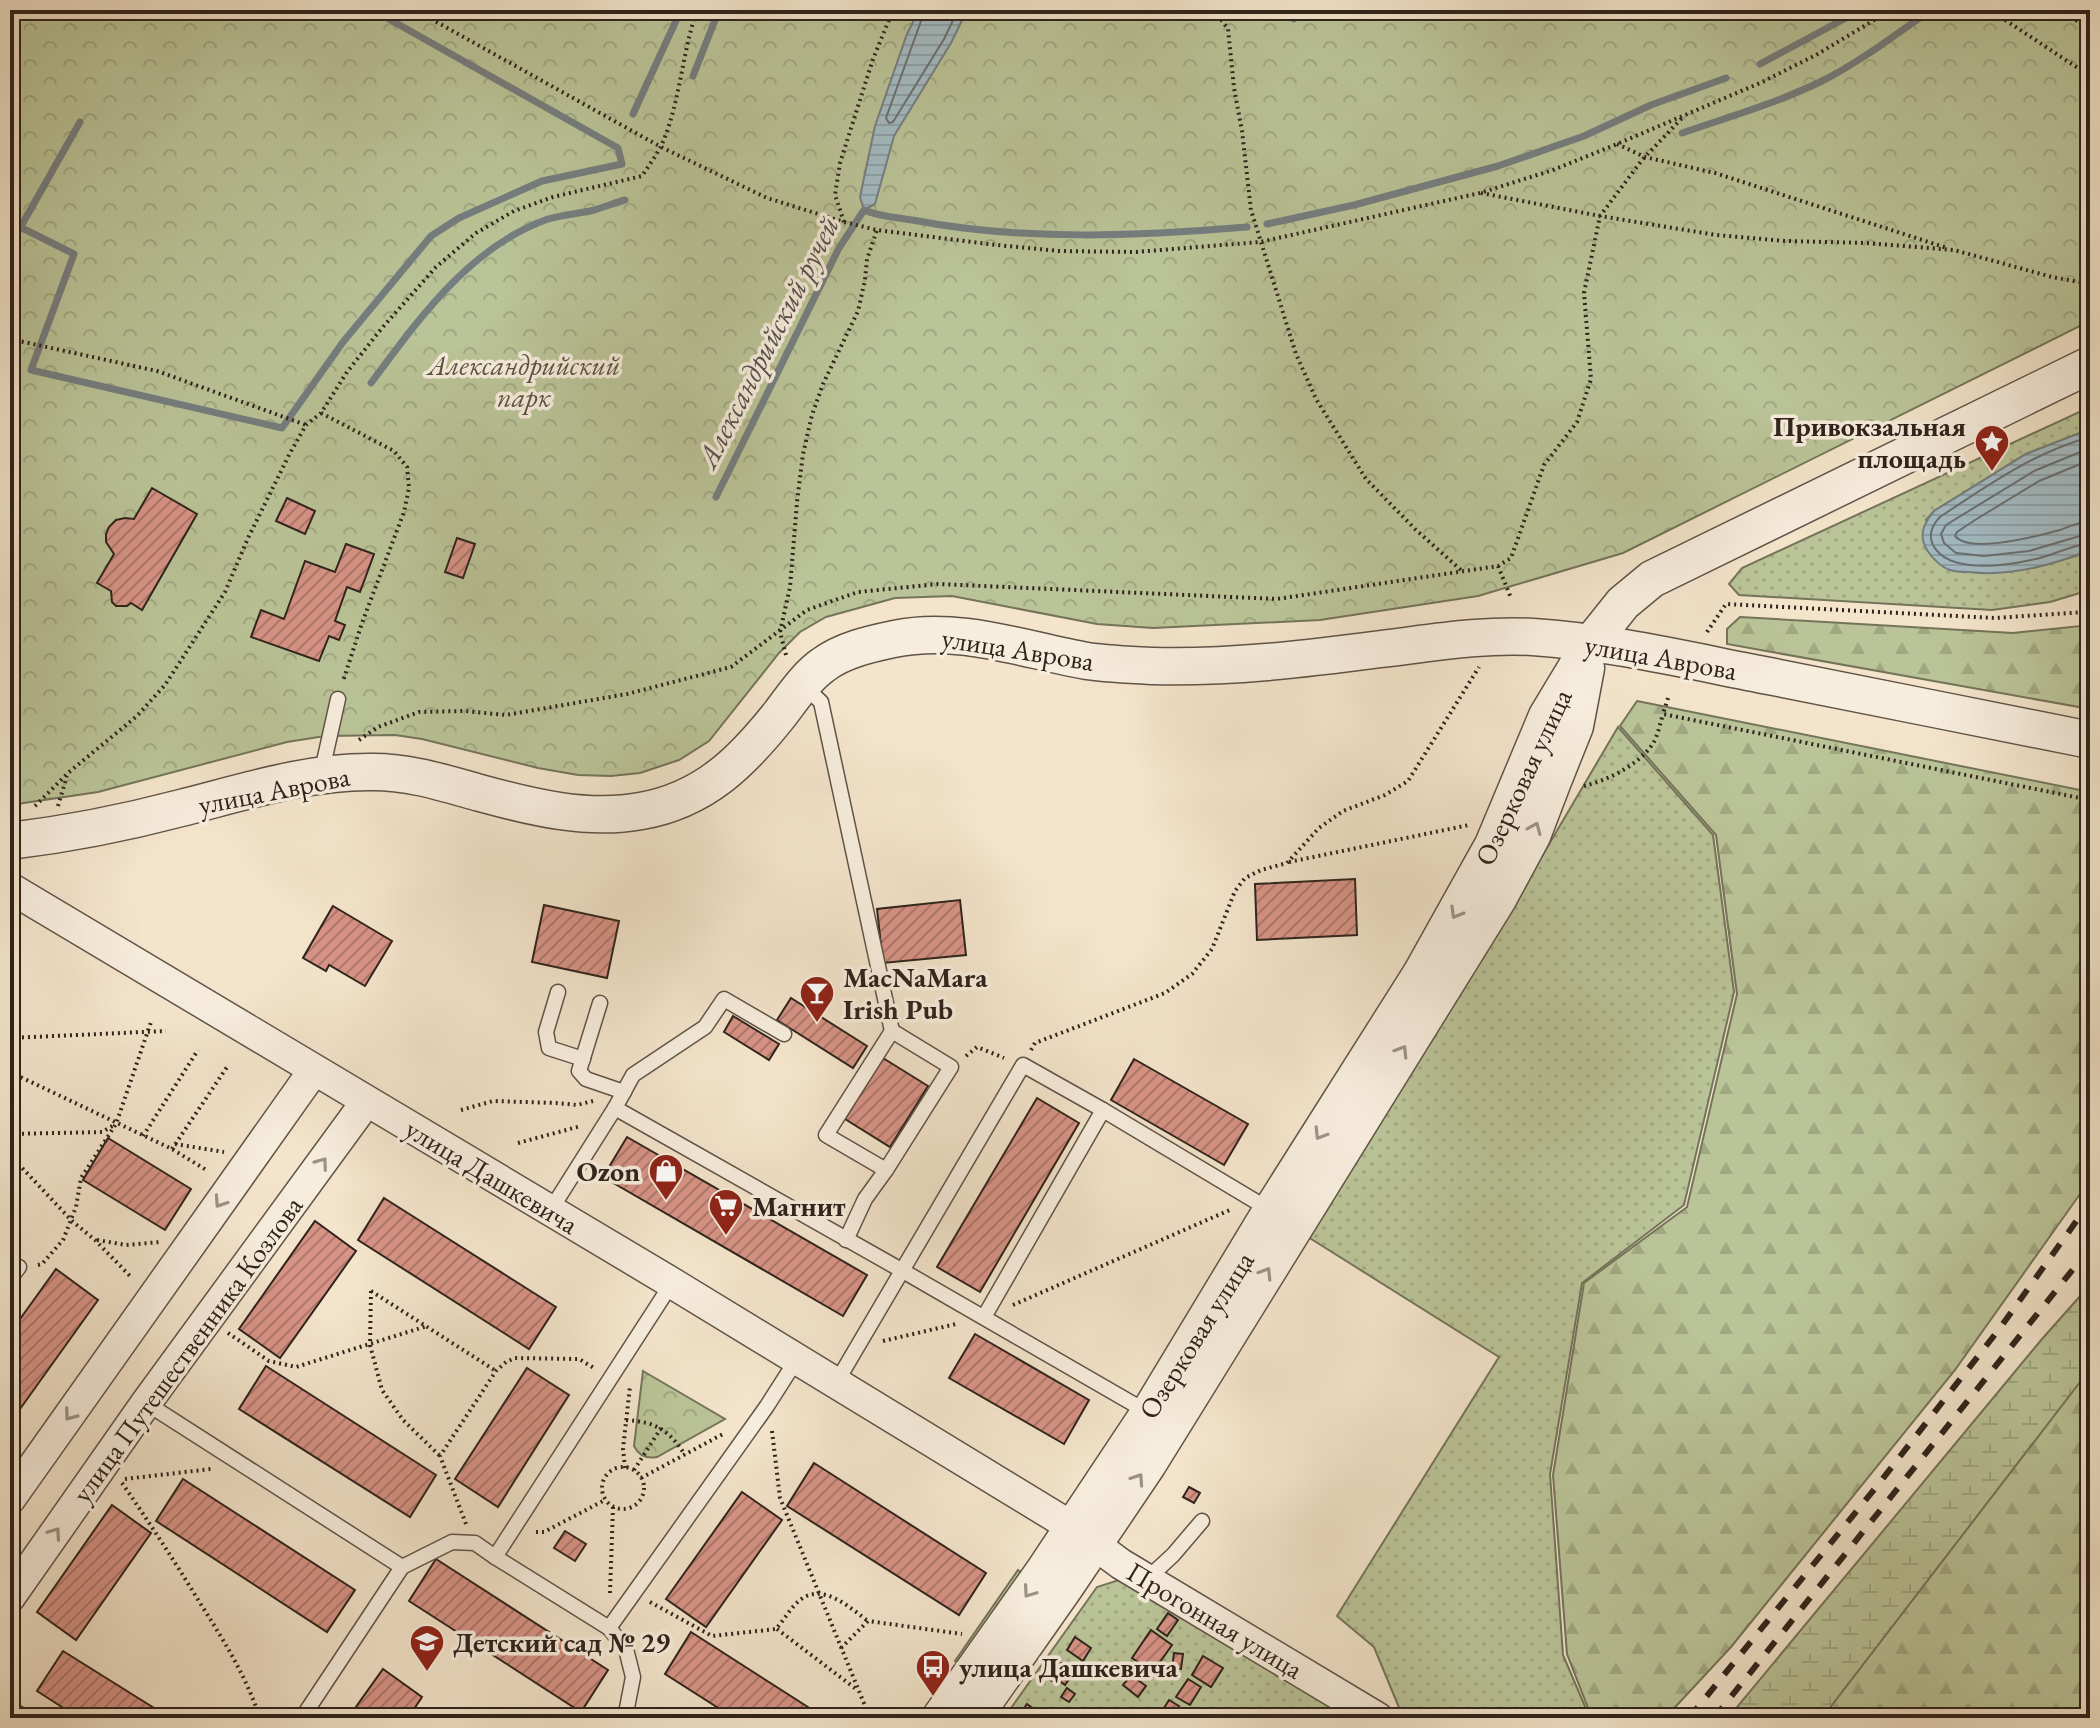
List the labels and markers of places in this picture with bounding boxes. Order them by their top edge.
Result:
place label: Привокзальная площадь [1773,408,1966,476]
place icon: Привокзальная площадь [1973,423,2011,473]
place label: MacNaMara Irish Pub [843,959,988,1027]
bar icon: MacNaMara Irish Pub [798,974,836,1024]
shop icon: Ozon [647,1152,685,1202]
place label: Ozon [577,1153,640,1189]
supermarket icon: Магнит [707,1187,745,1237]
place label: Магнит [752,1188,846,1224]
school or university icon: Детский сад № 29 [408,1623,446,1673]
place label: Детский сад № 29 [453,1624,670,1660]
bus stop icon: улица Дашкевича [914,1648,952,1698]
place label: улица Дашкевича [959,1649,1179,1685]

